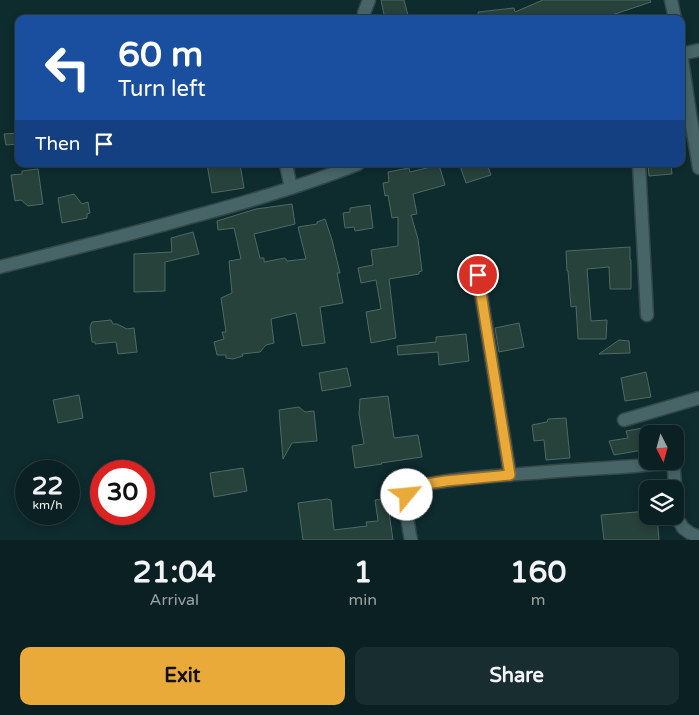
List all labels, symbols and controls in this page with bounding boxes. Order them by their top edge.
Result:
text: 60 m [118,34,203,76]
icon: left [35,35,100,100]
text: Turn left [118,76,206,102]
icon: arrive [90,130,118,158]
text: Then [35,133,80,155]
pin [457,254,499,296]
icon: arrive [464,261,492,289]
north arrow [639,425,684,470]
map controls [639,425,684,525]
speed limit sign: 30 [90,460,155,525]
position arrow [380,468,432,520]
text: 22 [32,471,63,501]
button: layers [639,480,684,525]
text: km/h [32,498,63,512]
text: 21:04 [133,554,216,591]
text: 1 [353,554,372,591]
text: 160 [510,554,566,591]
text: Arrival [150,590,199,610]
text: min [349,590,377,610]
text: m [531,590,545,610]
button: Exit [20,647,345,705]
button: Share [355,647,679,705]

